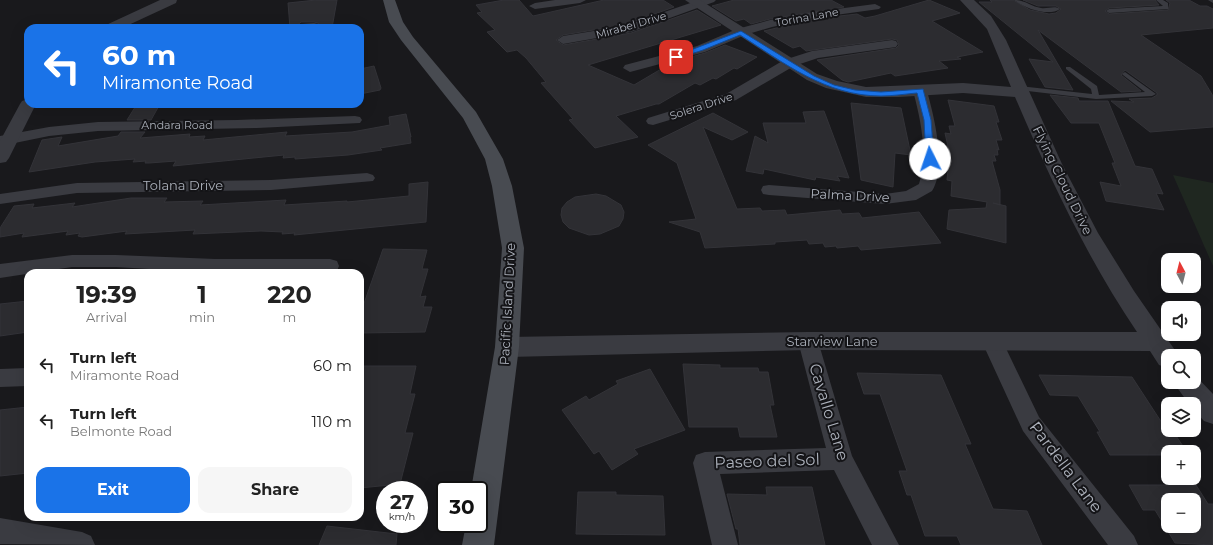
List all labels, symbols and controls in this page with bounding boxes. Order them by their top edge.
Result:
street label: Torina Lane [774,5,840,29]
street label: Mirabel Drive [594,8,668,42]
text: 60 m [102,38,176,72]
icon: left [36,40,88,92]
pin [659,40,693,74]
icon: arrive [665,46,687,68]
text: Miramonte Road [102,72,253,94]
street label: Solera Drive [668,89,735,123]
street label: Andara Road [141,118,213,132]
street label: Flying Cloud Drive [1030,123,1096,237]
position arrow [909,138,951,180]
street label: Tolana Drive [143,177,223,193]
street label: Palma Drive [810,185,890,205]
street label: Pacific Island Drive [496,242,518,366]
north arrow [1161,253,1201,293]
map controls [1161,253,1201,533]
text: 19:39 [76,280,137,309]
text: 1 [197,280,207,309]
text: 220 [267,280,312,309]
button: sound [1161,301,1201,341]
text: Arrival [86,309,127,325]
text: min [189,309,215,325]
text: m [283,309,296,325]
street label: Starview Lane [786,333,878,349]
text: Turn left [70,348,137,367]
button: search [1161,349,1201,389]
icon: left [36,354,58,376]
text: 60 m [313,356,352,375]
street label: Cavallo Lane [805,361,853,463]
text: Miramonte Road [70,367,179,383]
button: layers [1161,397,1201,437]
text: Turn left [70,404,137,423]
icon: left [36,410,58,432]
text: 110 m [311,412,352,431]
street label: Pardella Lane [1026,418,1106,516]
text: Belmonte Road [70,423,172,439]
button: + [1161,445,1201,485]
street label: Paseo del Sol [714,450,820,472]
button: Exit [36,467,190,513]
button: Share [198,467,352,513]
speed limit sign: 30 [436,481,488,533]
text: 27 [390,490,414,514]
button: − [1161,493,1201,533]
text: km/h [389,510,415,523]

